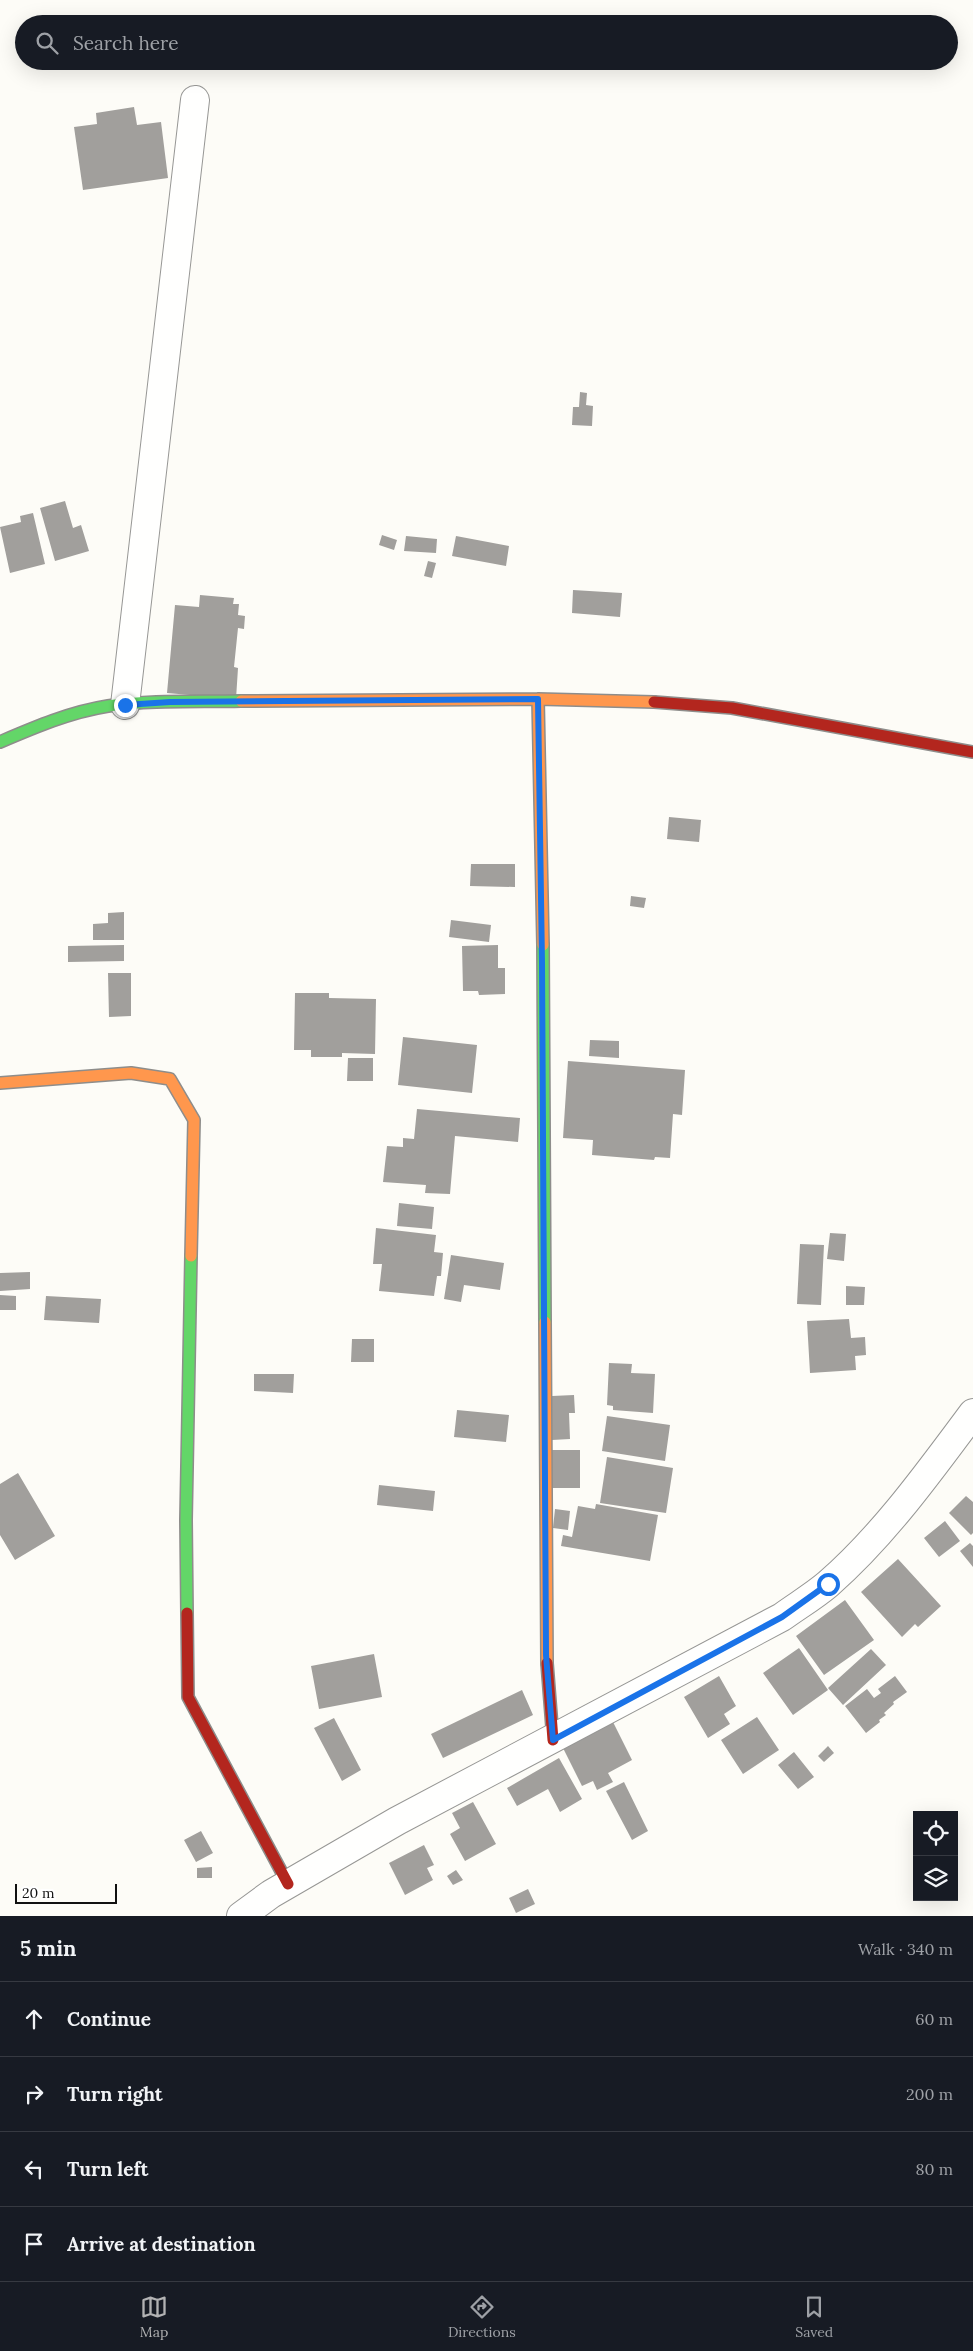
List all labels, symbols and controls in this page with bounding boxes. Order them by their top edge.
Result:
search box [15,15,958,70]
icon: search [33,29,61,57]
text: Search here [73,31,179,55]
route end [114,694,137,717]
route start [817,1573,840,1596]
map controls [913,1811,958,1901]
button: locate [913,1811,958,1856]
button: layers [913,1856,958,1901]
scale bar [15,1881,118,1904]
text: 20 m [22,1884,54,1902]
text: 5 min [20,1935,76,1962]
text: Walk · 340 m [858,1939,953,1959]
icon: ahead [20,2005,48,2033]
text: Continue [67,2007,151,2031]
text: 60 m [915,2009,953,2029]
icon: right [20,2080,48,2108]
text: Turn right [67,2082,163,2106]
text: 200 m [906,2084,953,2104]
icon: left [20,2155,48,2183]
text: Turn left [67,2157,148,2181]
text: 80 m [916,2159,953,2179]
icon: arrive [20,2230,48,2258]
text: Arrive at destination [67,2232,256,2256]
tab: Map [140,2293,168,2341]
tab: Directions [448,2293,516,2341]
tab: Saved [795,2293,833,2341]

